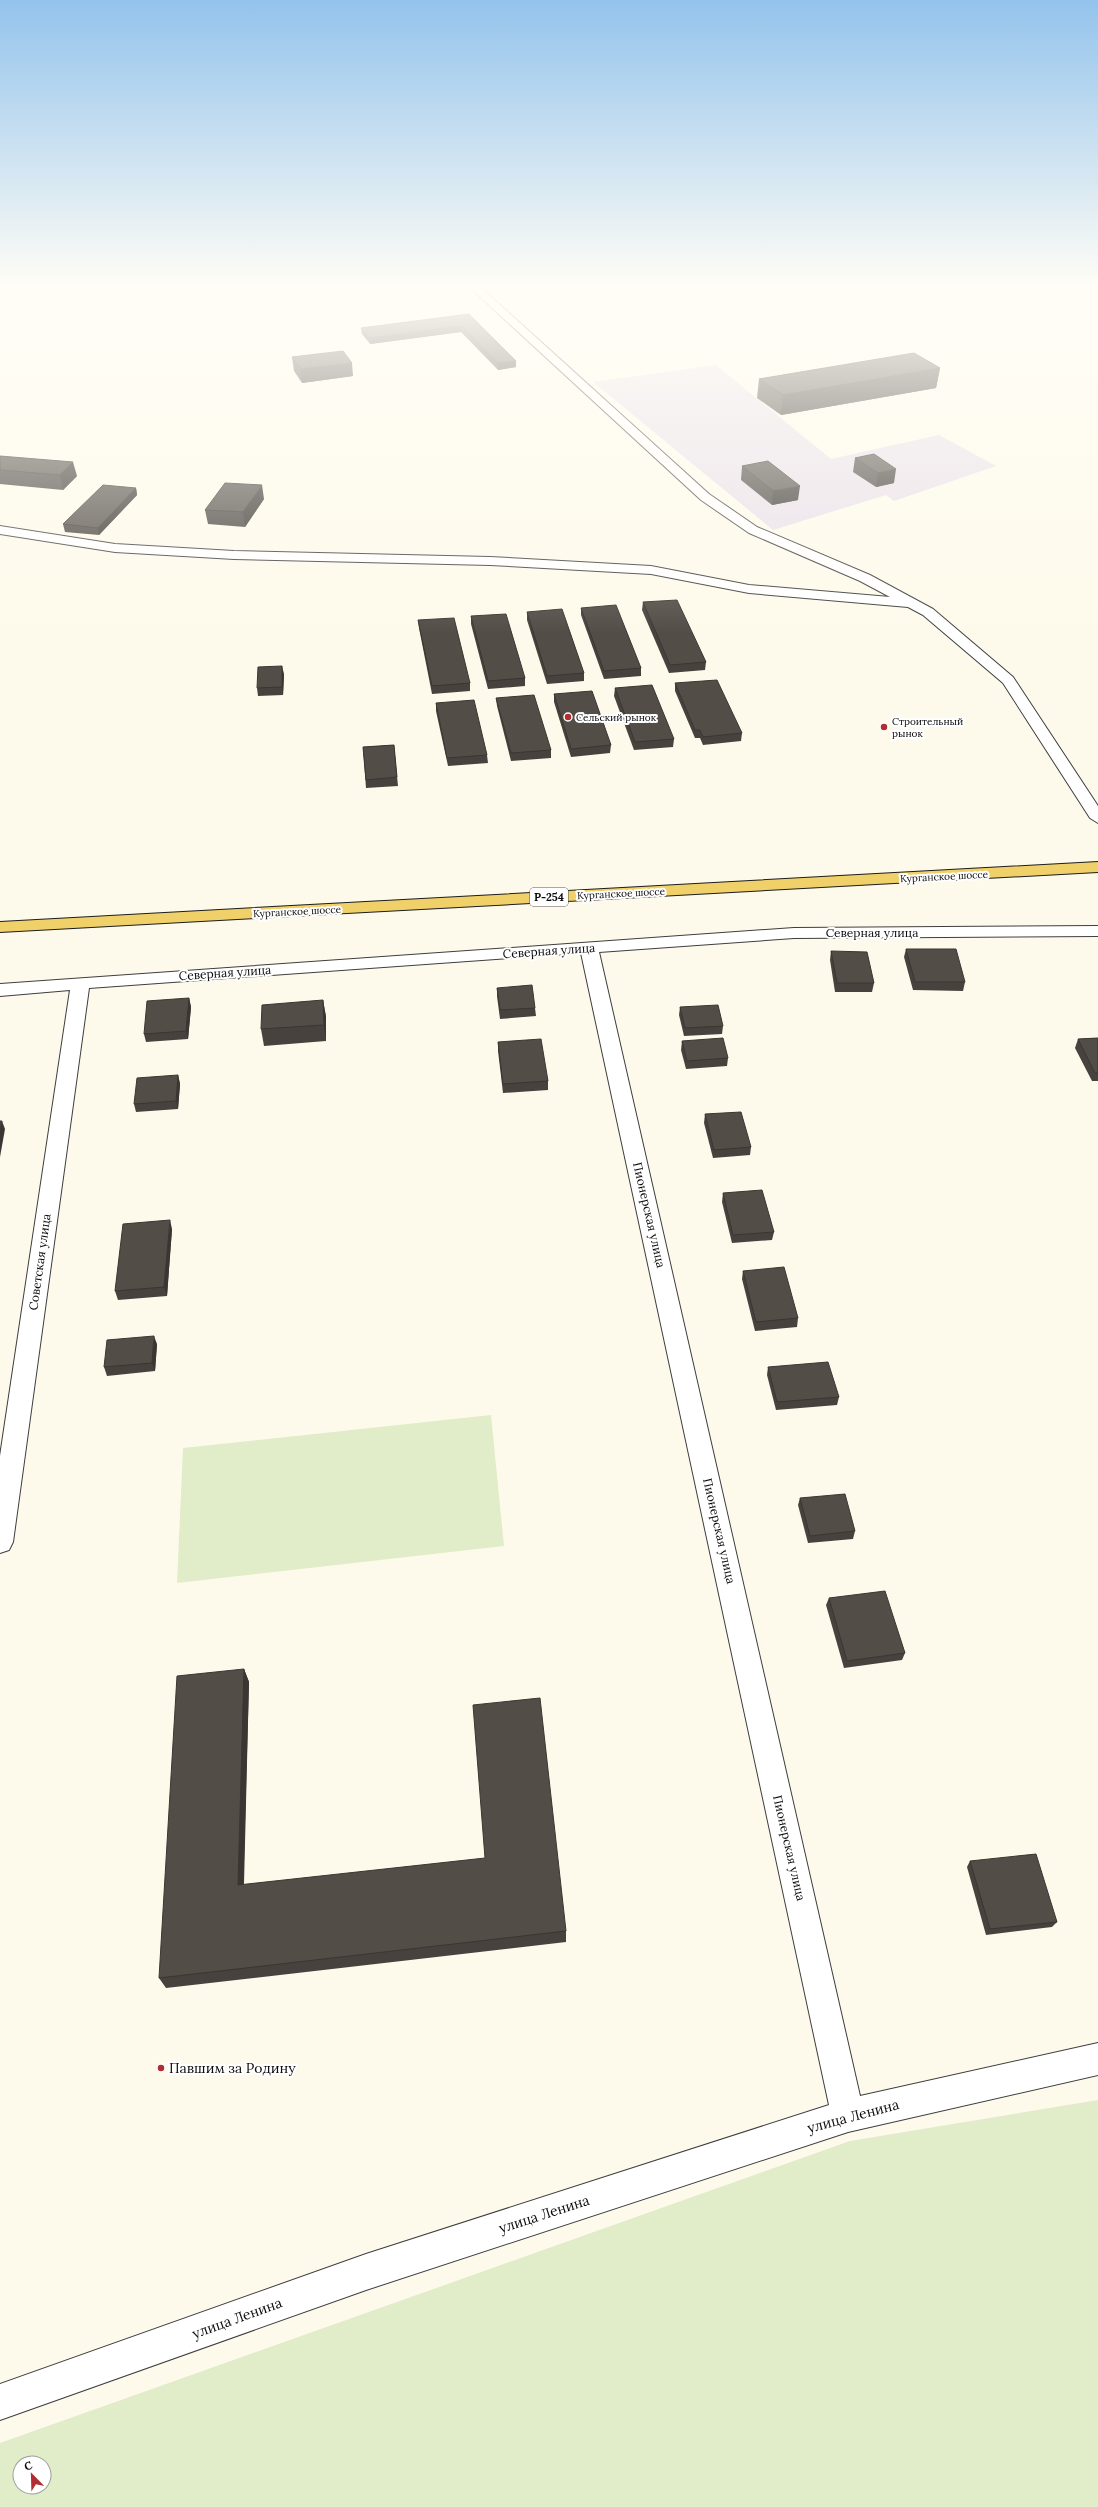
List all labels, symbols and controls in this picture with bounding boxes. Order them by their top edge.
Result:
place label: Сельский рынок [576,711,657,724]
marker: Сельский рынок [563,712,573,722]
place label: Строительный рынок [892,715,963,740]
marker: Строительный рынок [879,722,889,732]
street label: Курганское шоссе [900,868,989,885]
street label: Курганское шоссе [577,885,666,902]
road number: Р-254 [530,888,568,906]
street label: Курганское шоссе [253,903,342,920]
street label: Северная улица [826,925,918,940]
street label: Северная улица [502,940,596,961]
street label: Северная улица [178,962,272,983]
street label: Пионерская улица [630,1161,669,1269]
street label: Советская улица [25,1213,54,1311]
street label: Пионерская улица [700,1477,739,1585]
street label: Пионерская улица [770,1794,809,1902]
place label: Павшим за Родину [169,2059,296,2077]
marker: Павшим за Родину [156,2063,166,2073]
street label: улица Ленина [805,2095,901,2137]
street label: улица Ленина [496,2191,592,2237]
street label: улица Ленина [190,2293,284,2343]
north arrow [12,2455,52,2495]
text: С [22,2458,35,2474]

